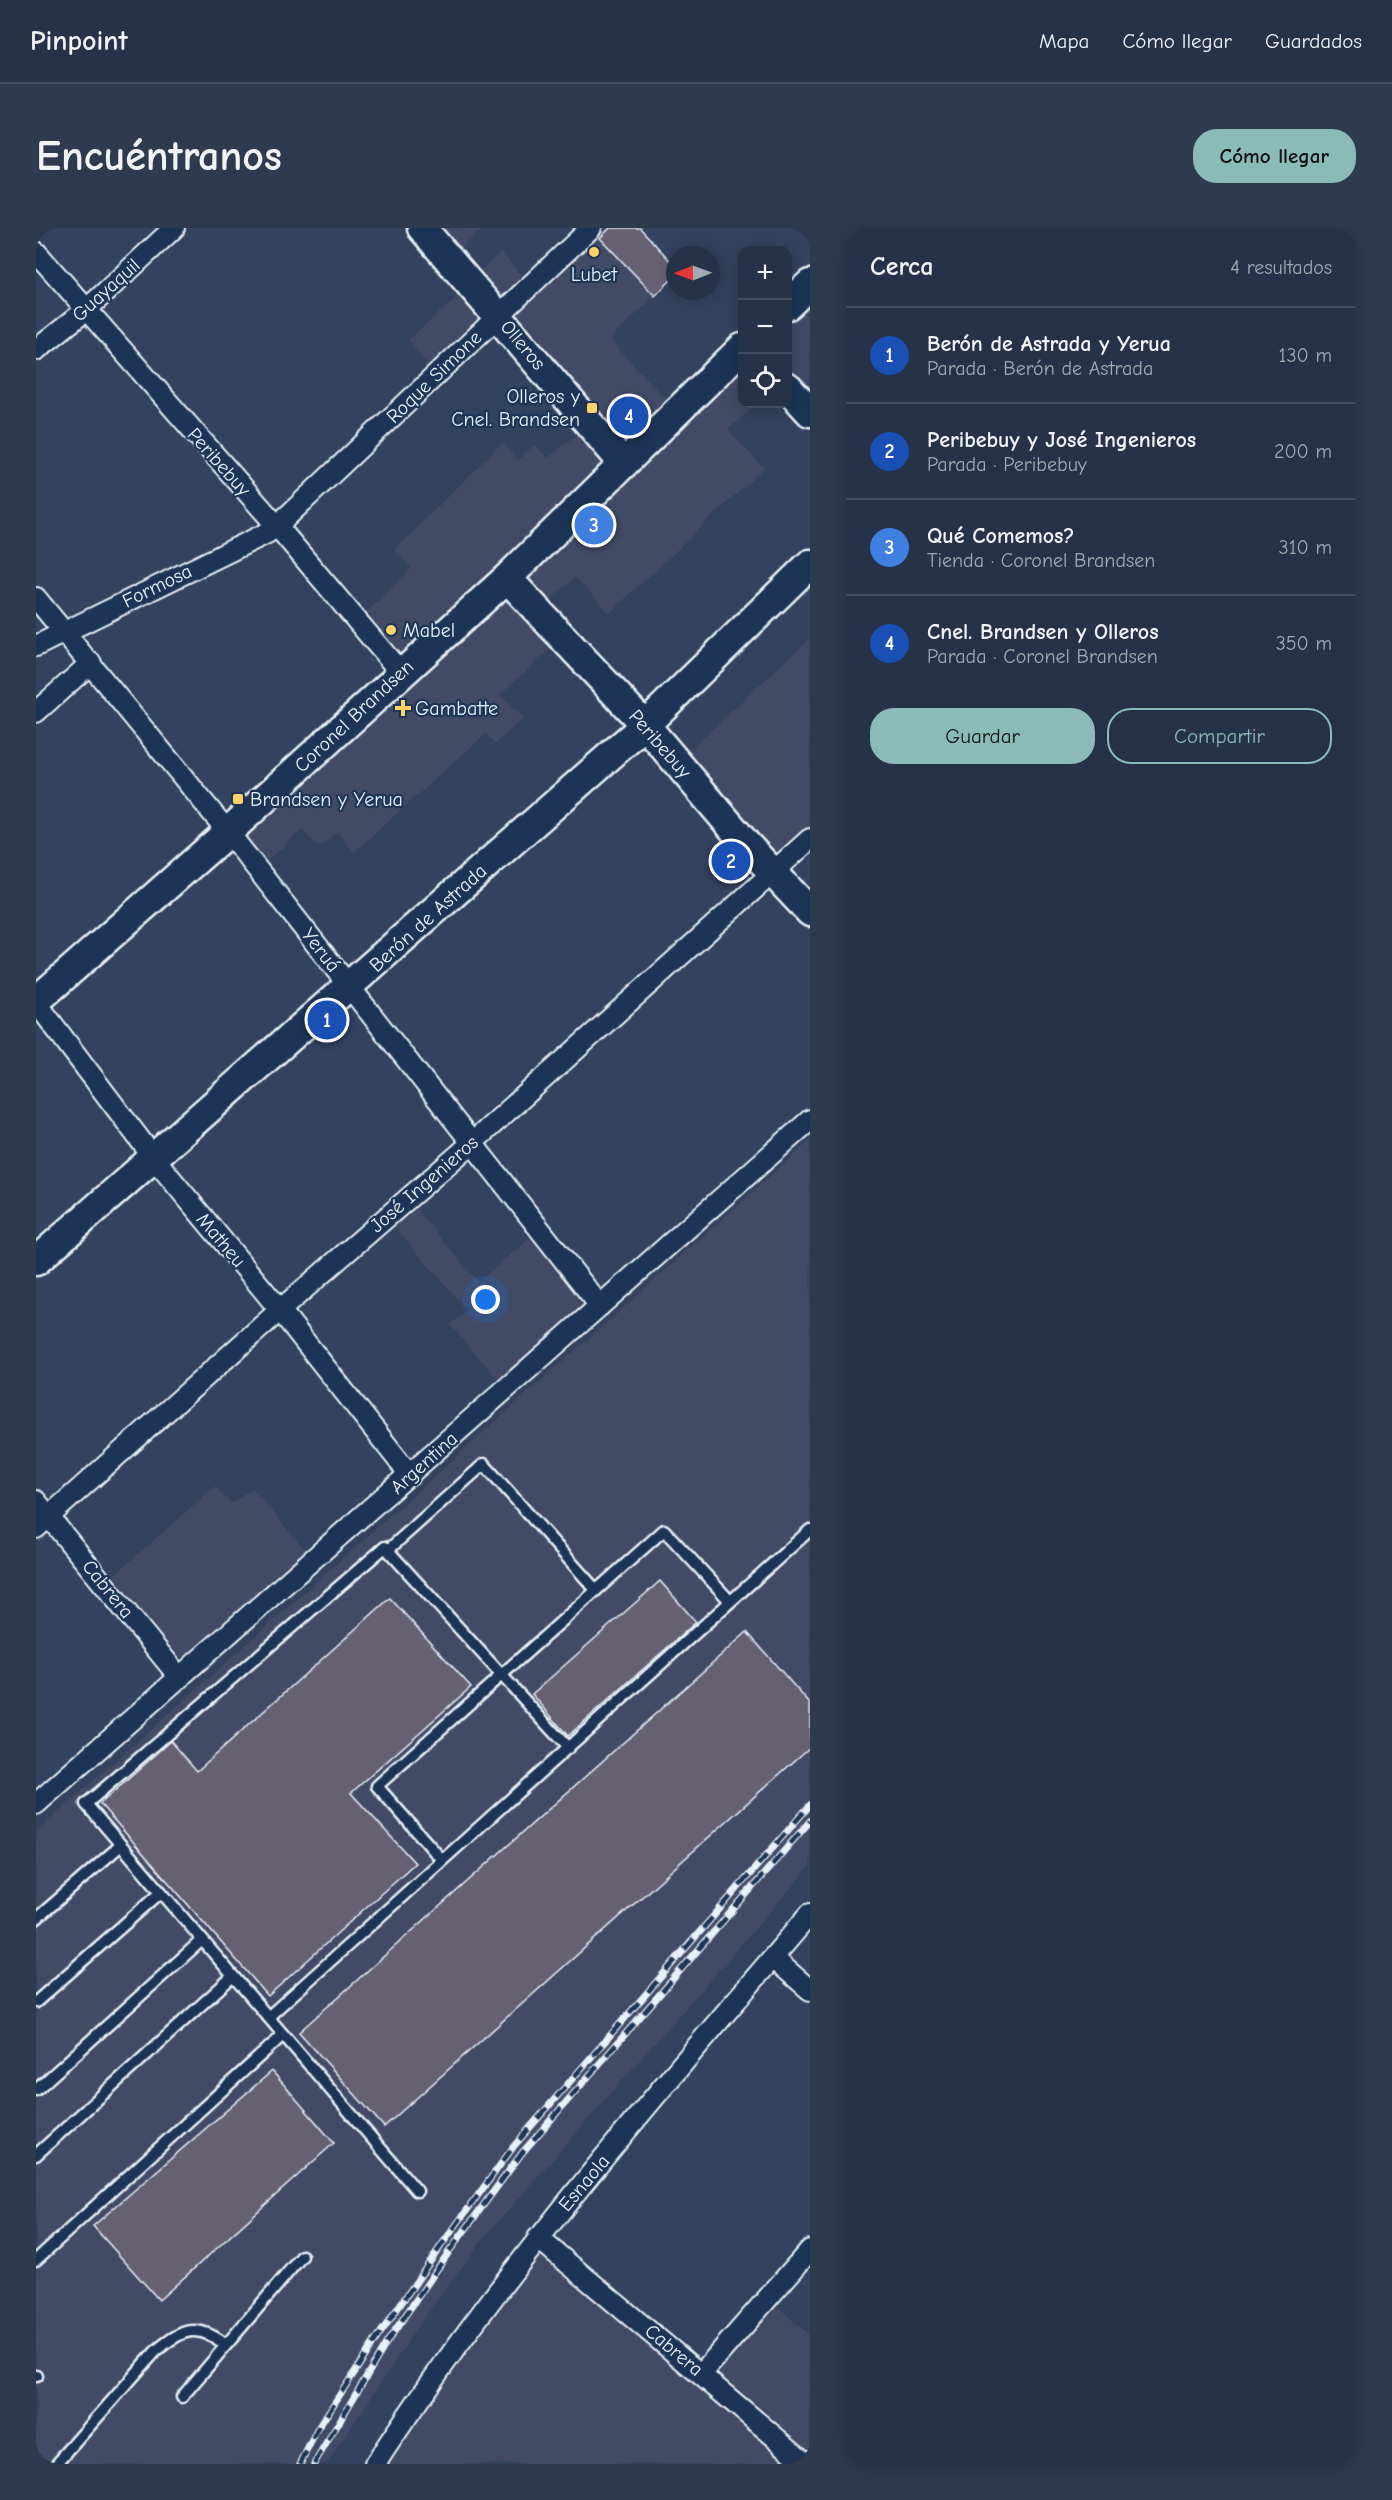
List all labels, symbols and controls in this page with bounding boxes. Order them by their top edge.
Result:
text: Pinpoint [30,25,128,57]
text: Mapa [1039,29,1089,53]
text: Cómo llegar [1122,29,1232,53]
text: Guardados [1265,29,1362,53]
button: Cómo llegar [1193,129,1356,183]
text: Encuéntranos [36,132,282,181]
marker: Lubet [587,245,601,259]
north arrow [666,246,720,300]
map controls [738,246,792,408]
button: + [738,246,792,300]
text: Cerca [870,252,934,282]
street label: Guayaquil [67,254,145,326]
text: 4 resultados [1230,256,1332,279]
place label: Lubet [571,263,618,286]
button: − [738,300,792,354]
street label: Olleros [496,315,550,375]
street label: Roque Simone [382,326,486,428]
text: Berón de Astrada y Yerua [927,331,1171,357]
text: 1 [886,344,893,367]
text: 130 m [1279,344,1332,367]
button: locate [738,354,792,408]
text: Parada · Berón de Astrada [927,357,1153,380]
place label: Olleros y Cnel. Brandsen [451,385,580,431]
pin: 4 [610,394,648,438]
marker: Olleros y Cnel. Brandsen [585,401,599,415]
street label: Peribebuy [183,423,255,501]
text: Peribebuy y José Ingenieros [927,427,1196,453]
text: 2 [885,440,894,463]
text: 200 m [1274,440,1332,463]
text: Parada · Peribebuy [927,453,1087,476]
pin: 3 [574,502,614,548]
text: Qué Comemos? [927,523,1074,549]
text: 3 [885,536,894,559]
text: 310 m [1279,536,1332,559]
text: Tienda · Coronel Brandsen [927,549,1155,572]
street label: Formosa [118,559,196,613]
place label: Mabel [403,619,455,642]
text: Cnel. Brandsen y Olleros [927,619,1159,645]
marker: Mabel [384,623,398,637]
text: 4 [885,632,894,655]
text: 350 m [1276,632,1332,655]
text: Parada · Coronel Brandsen [927,645,1158,668]
street label: Coronel Brandsen [290,655,418,777]
place label: Gambatte [415,697,498,720]
marker: Gambatte [396,701,410,715]
street label: Peribebuy [624,705,696,783]
button: Guardar [870,708,1095,764]
button: Compartir [1107,708,1332,764]
place label: Brandsen y Yerua [250,788,403,811]
marker: Brandsen y Yerua [231,792,245,806]
pin: 2 [712,838,750,884]
street label: Berón de Astrada [365,859,491,977]
street label: Yeruá [297,924,345,976]
pin: 1 [308,998,346,1042]
street label: José Ingenieros [365,1131,483,1237]
street label: Matheu [192,1208,250,1272]
your location [471,1285,500,1314]
street label: Argentina [386,1427,462,1499]
street label: Cabrera [77,1555,139,1623]
street label: Esnaola [554,2150,614,2216]
street label: Cabrera [640,2319,708,2381]

